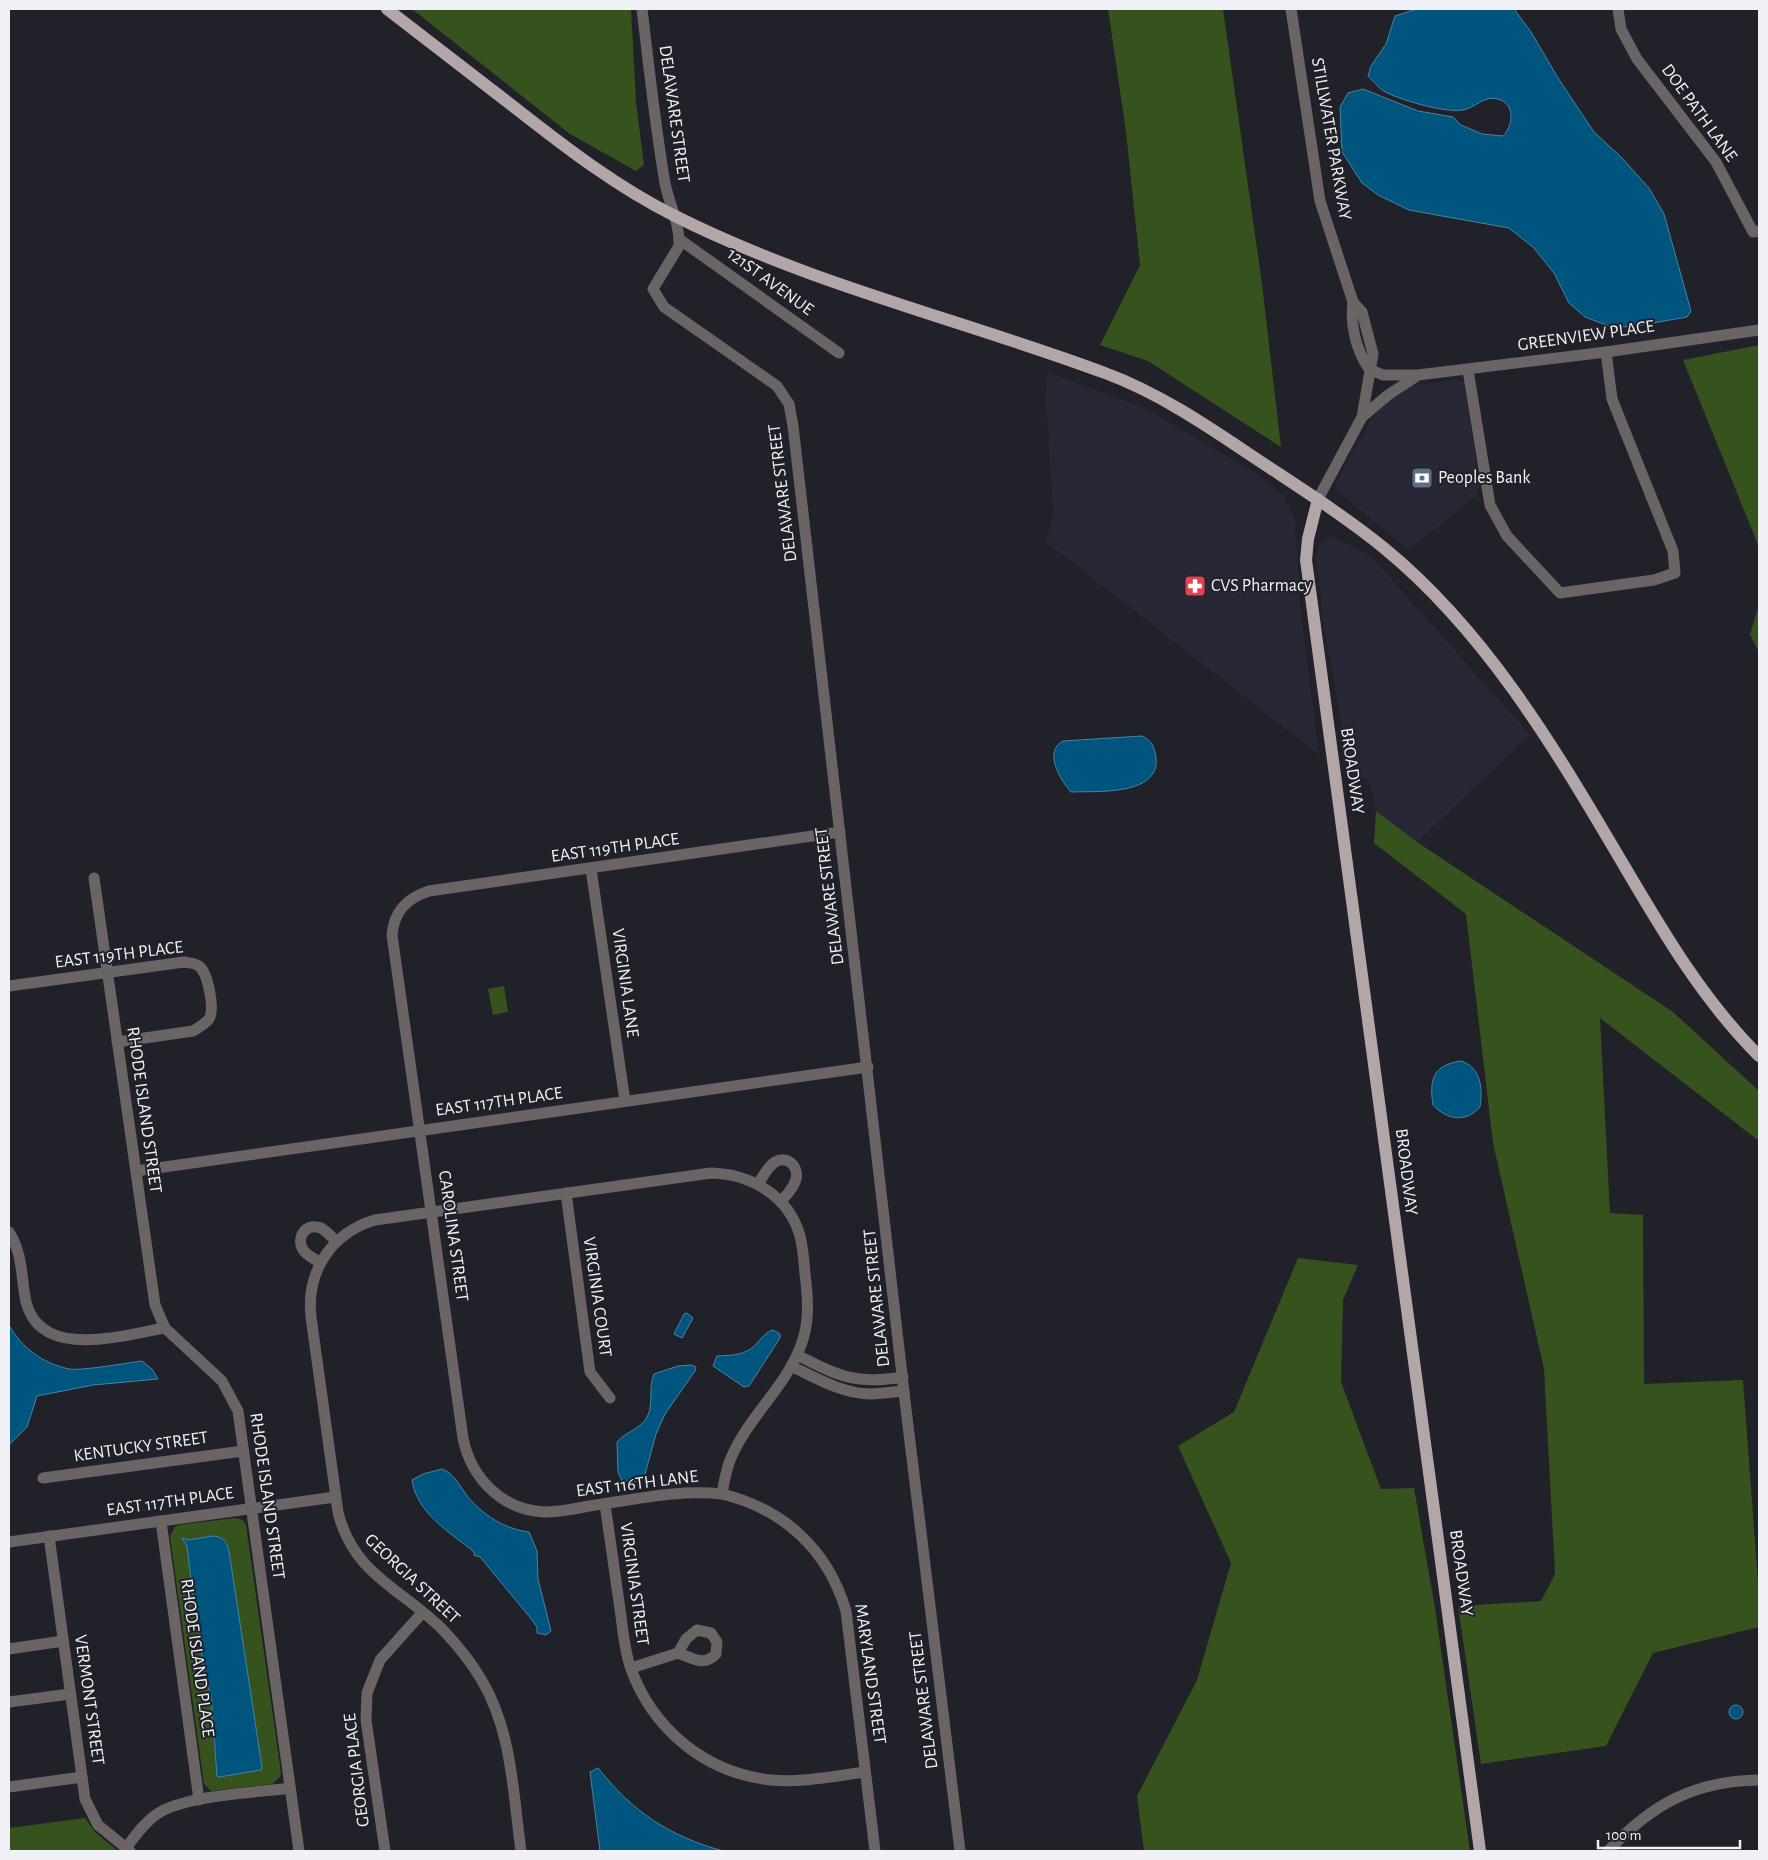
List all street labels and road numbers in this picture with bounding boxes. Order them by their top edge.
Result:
street label: DELAWARE STREET [655,44,693,184]
street label: STILLWATER PARKWAY [1308,56,1354,222]
street label: DOE PATH LANE [1658,61,1740,165]
street label: 121ST AVENUE [724,245,817,319]
street label: GREENVIEW PLACE [1516,317,1656,355]
street label: DELAWARE STREET [766,423,800,563]
street label: BROADWAY [1337,727,1367,816]
street label: DELAWARE STREET [813,826,847,966]
street label: EAST 119TH PLACE [550,830,680,866]
street label: VIRGINIA LANE [608,927,642,1039]
street label: EAST 119TH PLACE [54,938,184,972]
street label: RHODE ISLAND STREET [123,1026,165,1195]
street label: EAST 117TH PLACE [434,1084,564,1120]
street label: BROADWAY [1392,1128,1420,1217]
street label: CAROLINA STREET [435,1169,471,1303]
street label: DELAWARE STREET [861,1228,893,1368]
street label: VIRGINIA COURT [580,1236,614,1358]
street label: RHODE ISLAND STREET [246,1412,288,1581]
street label: KENTUCKY STREET [73,1429,210,1465]
street label: EAST 116TH LANE [575,1468,699,1500]
street label: EAST 117TH PLACE [105,1484,235,1520]
street label: VIRGINIA STREET [616,1521,652,1647]
street label: BROADWAY [1446,1529,1476,1618]
street label: GEORGIA STREET [361,1531,463,1628]
street label: RHODE ISLAND PLACE [177,1578,217,1739]
street label: MARYLAND STREET [851,1603,889,1746]
street label: DELAWARE STREET [907,1630,941,1770]
street label: VERMONT STREET [71,1634,107,1767]
street label: GEORGIA PLACE [341,1712,373,1828]

